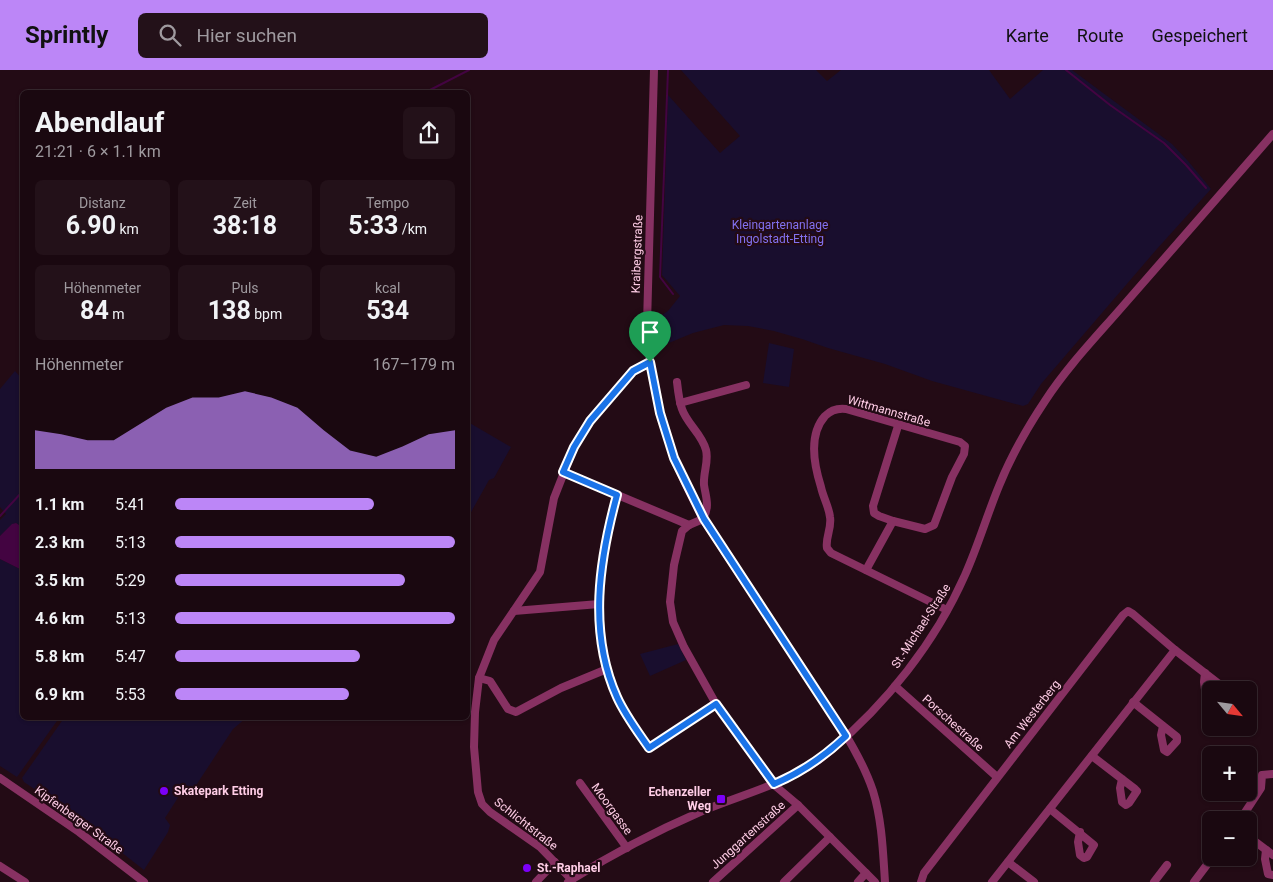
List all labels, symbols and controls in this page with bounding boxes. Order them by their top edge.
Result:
search box [138,13,488,58]
text: Sprintly [25,21,108,49]
icon: search [156,21,184,49]
text: Hier suchen [196,24,297,47]
text: Karte [1006,25,1049,46]
text: Route [1077,25,1124,46]
text: Gespeichert [1152,25,1248,46]
text: Abendlauf [35,106,164,139]
button: share [403,107,455,159]
text: 21:21 · 6 × 1.1 km [35,142,161,161]
text: Distanz [79,195,126,211]
text: Zeit [233,195,257,211]
text: Tempo [366,195,409,211]
text: 6.90 [66,211,116,240]
text: 38:18 [213,211,277,240]
text: 5:33 [348,211,398,240]
street label: Kraibergstraße [629,214,645,294]
park label: Kleingartenanlage Ingolstadt-Etting [732,218,828,246]
text: km [116,221,139,237]
text: /km [398,221,427,237]
text: Höhenmeter [64,280,141,296]
text: Puls [231,280,259,296]
text: kcal [375,280,400,296]
text: 84 [80,296,109,325]
text: 138 [208,296,251,325]
text: 534 [366,296,409,325]
text: m [109,306,125,322]
text: bpm [251,306,282,322]
pin [629,311,671,362]
icon: arrive [636,318,664,346]
text: Höhenmeter [35,355,123,374]
text: 167–179 m [373,355,455,374]
street label: Wittmannstraße [846,392,932,430]
text: 1.1 km [35,495,84,514]
text: 5:41 [115,495,146,514]
text: 2.3 km [35,533,84,552]
text: 5:13 [115,533,146,552]
text: 3.5 km [35,571,84,590]
text: 5:29 [115,571,146,590]
street label: St.-Michael-Straße [888,581,954,671]
text: 4.6 km [35,609,84,628]
text: 5:13 [115,609,146,628]
text: 5.8 km [35,647,84,666]
text: 5:47 [115,647,146,666]
street label: Am Westerberg [1001,677,1063,751]
north arrow [1202,681,1258,736]
map controls [1202,681,1257,866]
text: 6.9 km [35,685,84,704]
text: 5:53 [115,685,146,704]
street label: Porschestraße [919,692,987,754]
button: + [1202,746,1257,801]
street label: Moorgasse [589,781,635,837]
street label: Kipfenberger Straße [32,783,126,857]
place label: Skatepark Etting [174,784,263,798]
marker: Skatepark Etting [158,785,170,797]
place label: Echenzeller Weg [648,785,712,813]
marker: Echenzeller Weg [715,793,727,805]
street label: Schlichtstraße [491,795,561,853]
street label: Junggartenstraße [708,798,788,872]
button: − [1202,811,1257,866]
place label: St.-Raphael [537,861,600,875]
marker: St.-Raphael [521,862,533,874]

